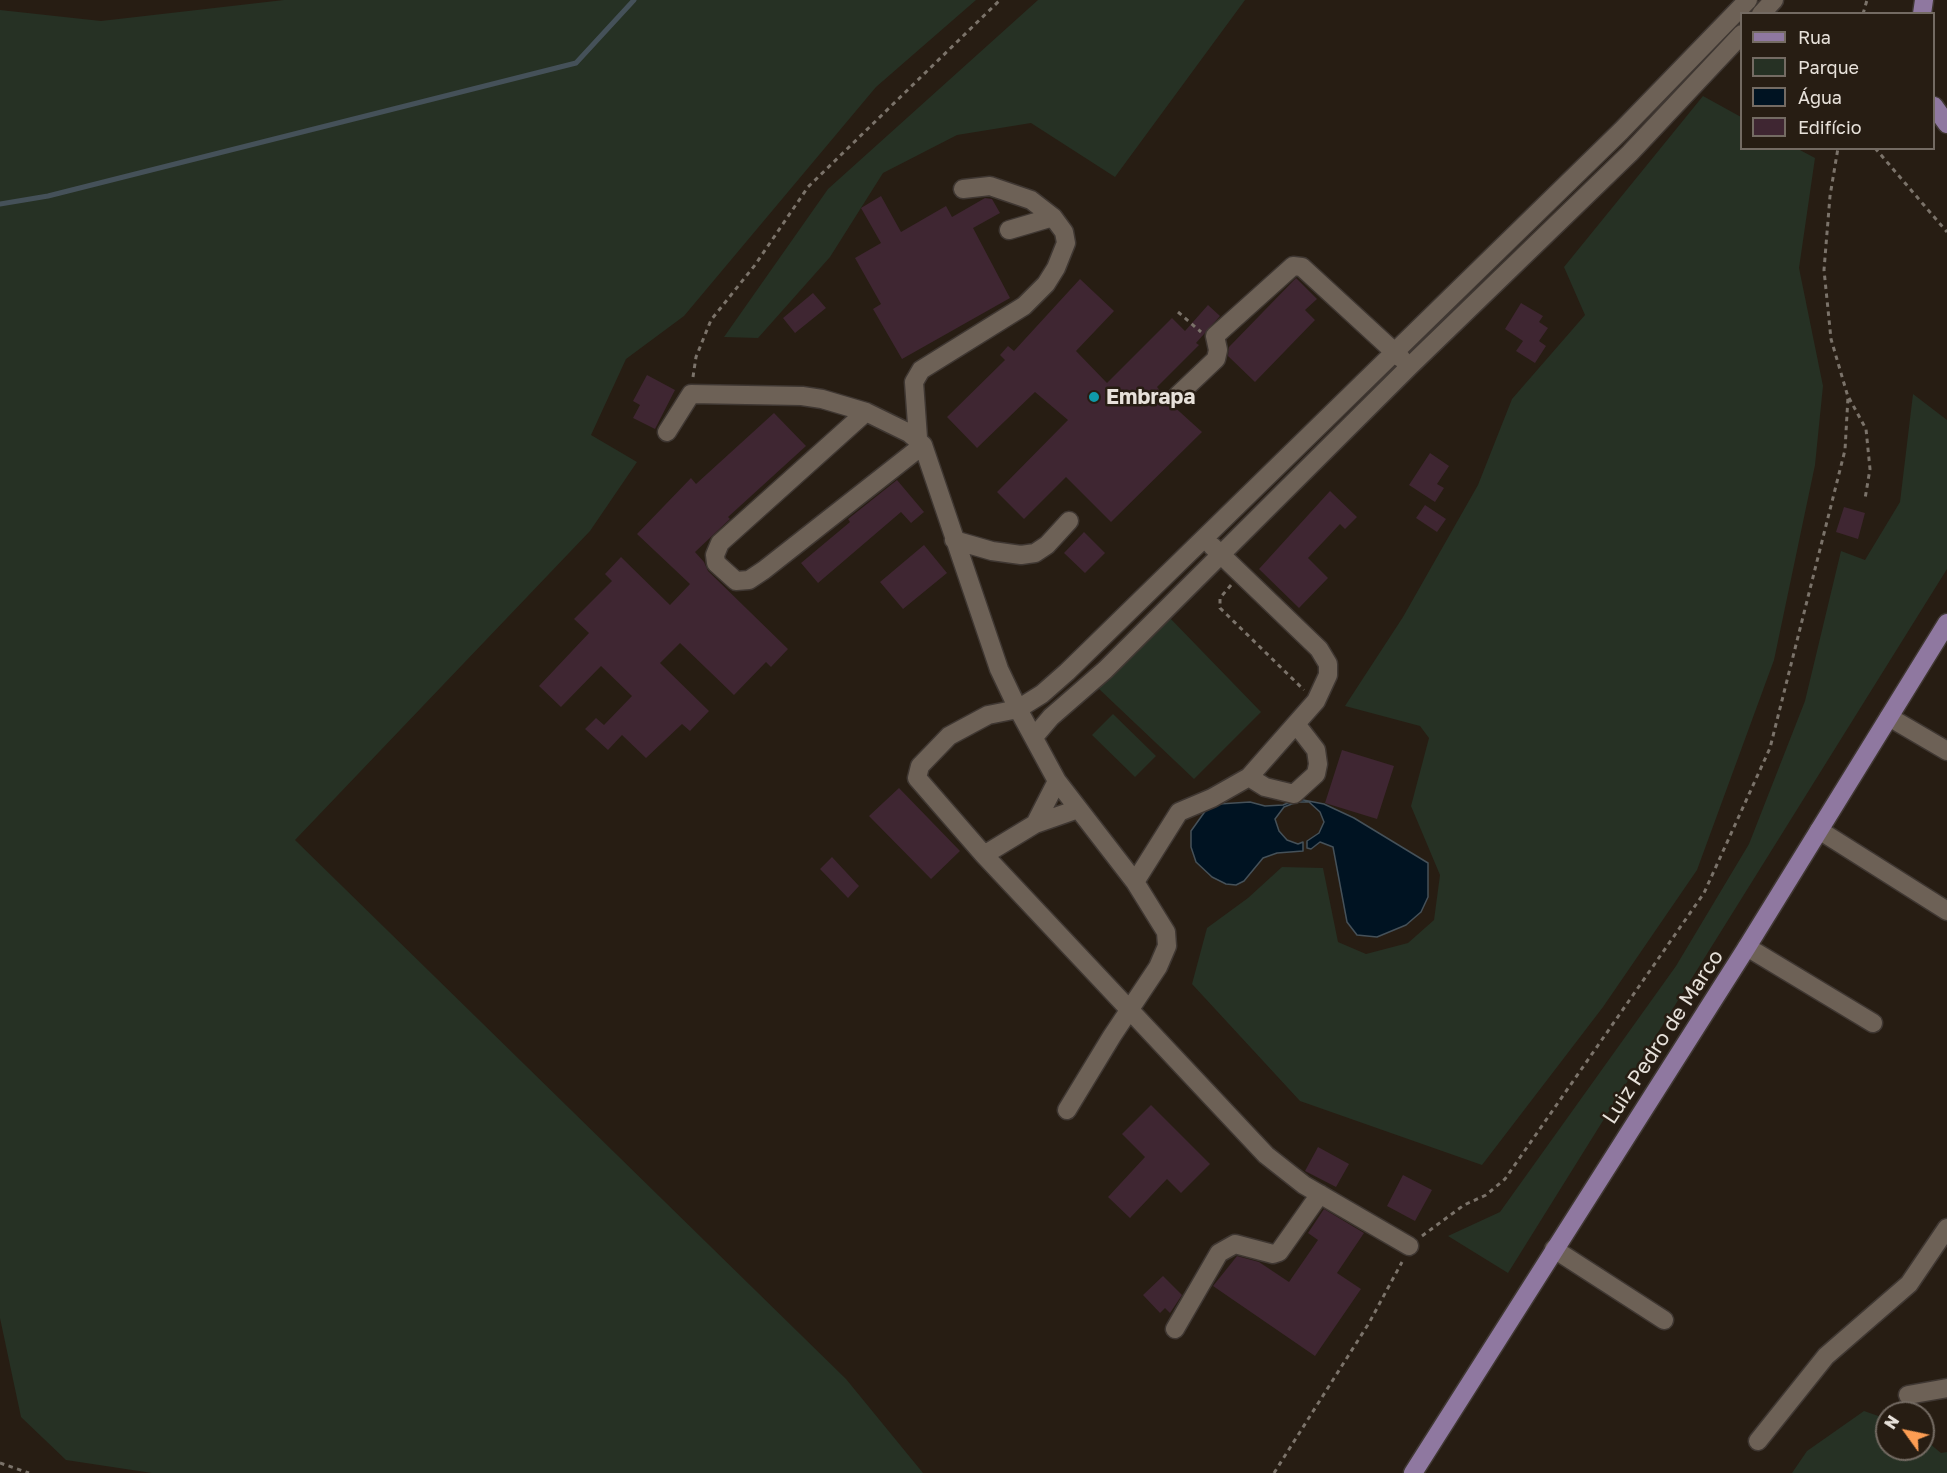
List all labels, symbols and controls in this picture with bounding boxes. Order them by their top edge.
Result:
legend [1740,12,1935,150]
text: Rua [1798,26,1831,48]
text: Parque [1798,56,1859,78]
text: Água [1798,86,1842,108]
text: Edifício [1798,116,1862,138]
place label: Embrapa [1106,384,1196,410]
marker: Embrapa [1087,390,1101,404]
street label: Luiz Pedro de Marco [1597,945,1729,1129]
north arrow [1875,1401,1935,1461]
text: N [1880,1412,1903,1433]

